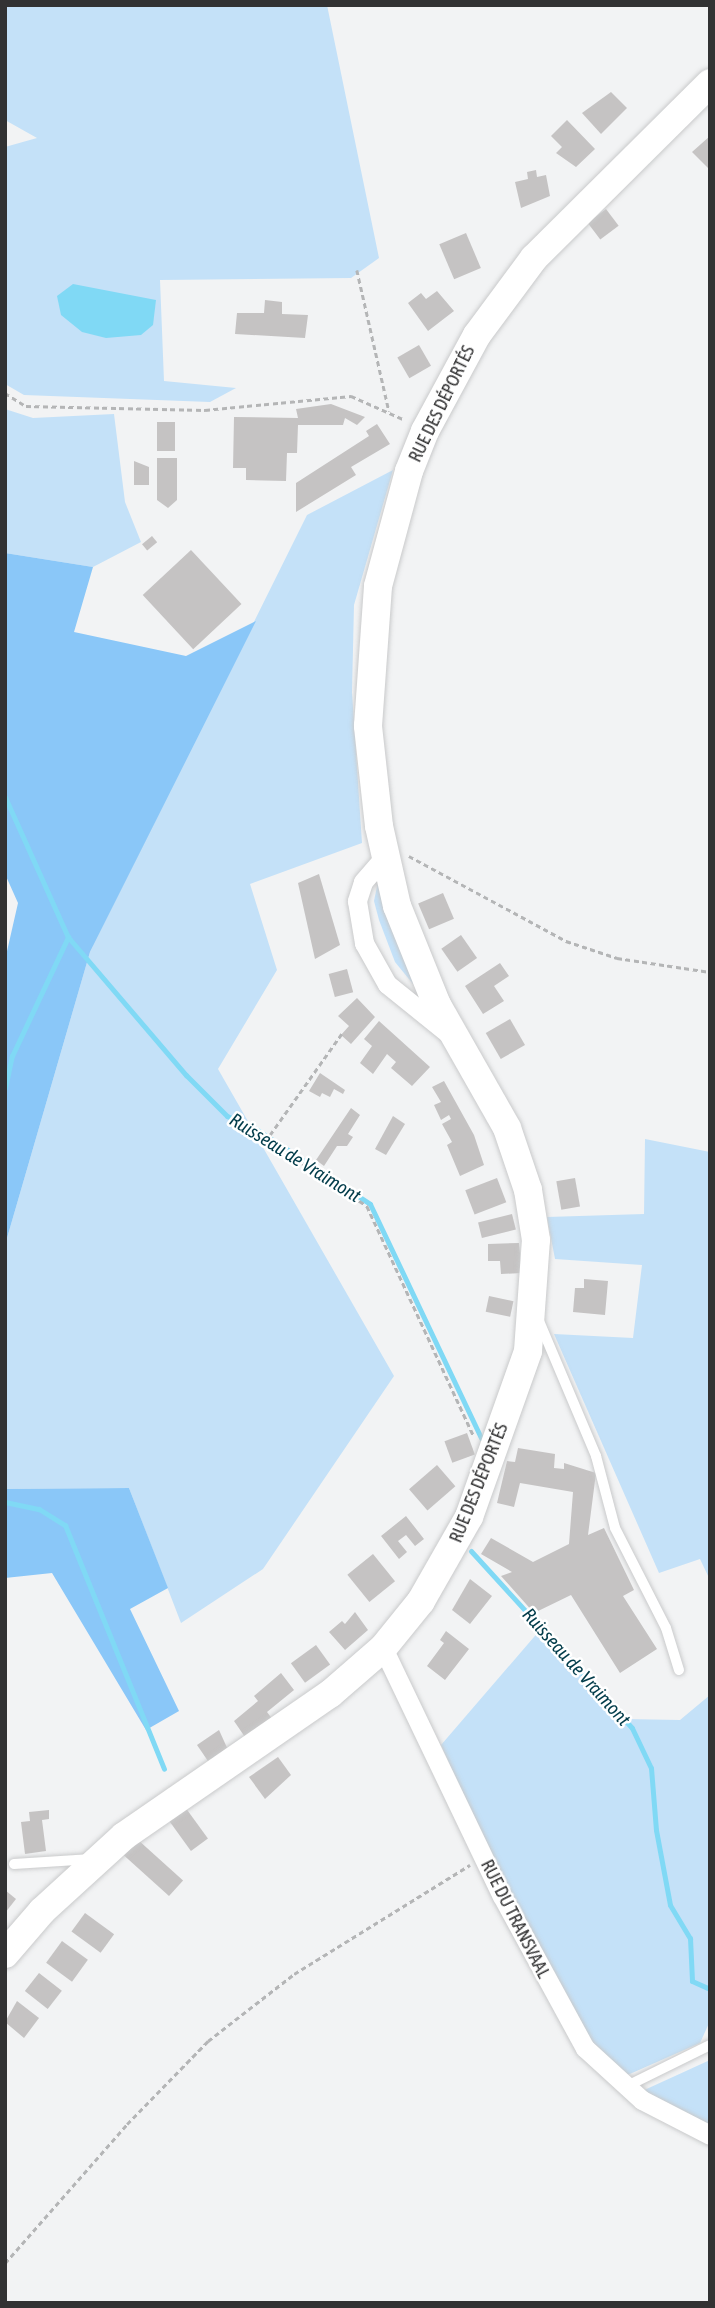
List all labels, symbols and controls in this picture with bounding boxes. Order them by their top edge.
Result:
street label: RUE DES DÉPORTÉS [405,342,479,466]
water label: Ruisseau de Vraimont [225,1108,365,1208]
street label: RUE DES DÉPORTÉS [445,1420,513,1546]
water label: Ruisseau de Vraimont [517,1603,635,1731]
street label: RUE DU TRANSVAAL [476,1856,554,1982]

